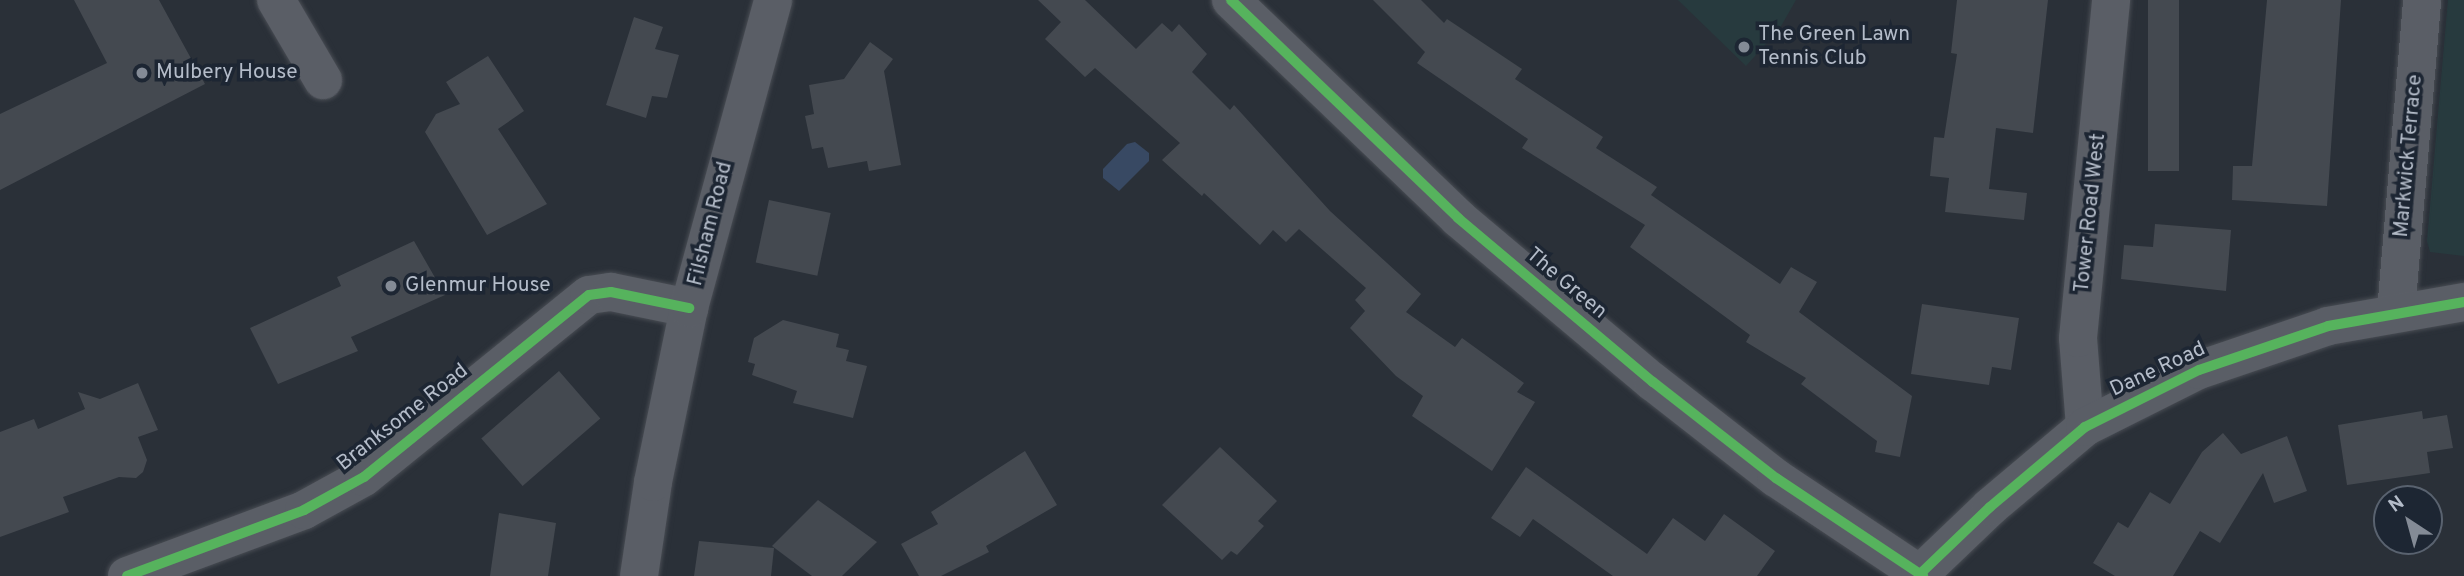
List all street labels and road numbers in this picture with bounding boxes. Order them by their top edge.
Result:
street label: Markwick Terrace [2389,73,2429,239]
street label: Tower Road West [2070,132,2112,294]
street label: Filsham Road [683,159,739,289]
street label: The Green [1520,243,1612,325]
street label: Dane Road [2106,337,2210,403]
street label: Branksome Road [332,359,474,477]

